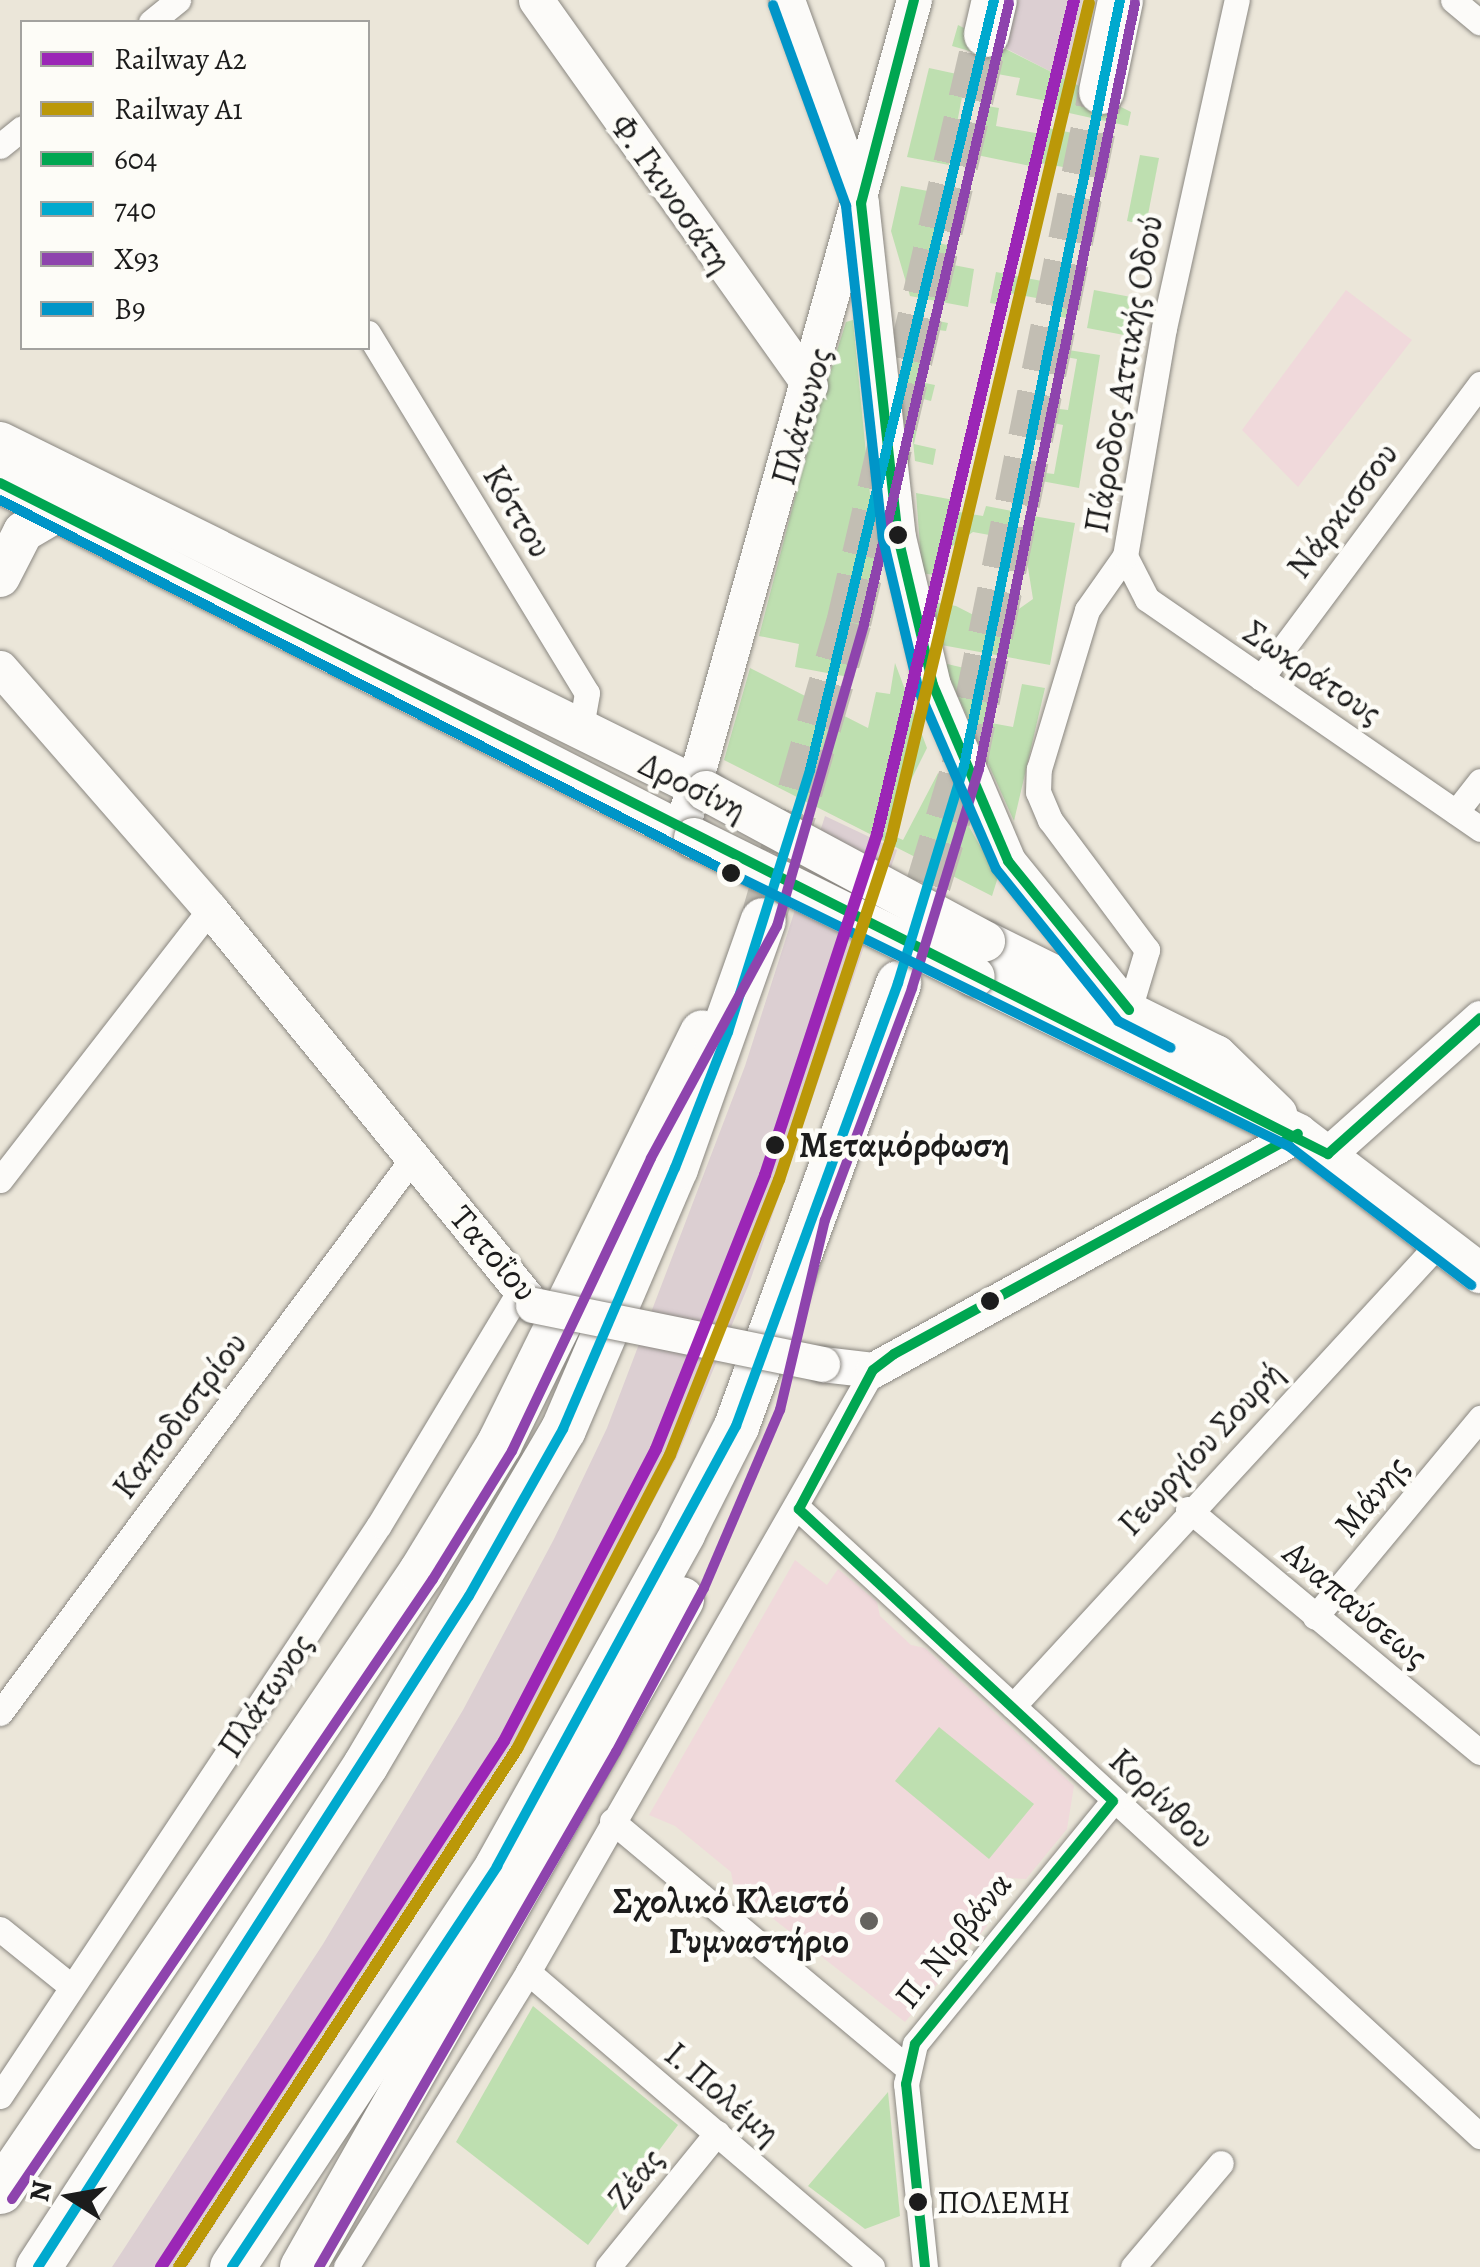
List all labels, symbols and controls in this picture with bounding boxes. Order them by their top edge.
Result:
legend [20,20,370,350]
text: Railway A2 [114,39,247,79]
text: Railway A1 [114,89,243,129]
street label: Φ. Γκινοσάτη [602,105,742,281]
text: 604 [114,139,157,179]
text: 740 [114,189,156,229]
street label: Πάροδος Αττικής Οδού [1074,212,1172,536]
text: X93 [114,239,160,279]
text: Β9 [114,289,146,329]
street label: Πλάτωνος [761,342,841,490]
street label: Νάρκισσου [1277,434,1407,586]
street label: Κόττου [474,457,562,565]
unlabelled marker [888,525,908,545]
street label: Σωκράτους [1236,611,1390,733]
street label: Δροσίνη [633,742,753,830]
unlabelled marker [721,863,741,883]
place label: Μεταμόρφωση [799,1124,1010,1166]
marker: Μεταμόρφωση [760,1130,790,1160]
street label: Τατοΐου [441,1197,547,1309]
unlabelled marker [980,1291,1000,1311]
street label: Καποδιστρίου [103,1323,255,1507]
street label: Γεωργίου Σουρή [1108,1352,1292,1544]
street label: Μάνης [1325,1447,1417,1545]
street label: Αναπαύσεως [1275,1531,1437,1677]
street label: Πλάτωνος [208,1625,322,1765]
street label: Κορίνθου [1101,1739,1223,1857]
street label: Π. Νιρβάνα [885,1863,1021,2017]
place label: Σχολικό Κλειστό Γυμναστήριο [613,1880,849,1962]
marker: Σχολικό Κλειστό Γυμναστήριο [858,1910,880,1932]
street label: Ι. Πολέμη [656,2032,790,2154]
street label: Ζέας [598,2139,672,2217]
north arrow [20,2147,120,2247]
text: N [20,2178,61,2205]
place label: ΠΟΛΕΜΗ [937,2183,1070,2221]
marker: ΠΟΛΕΜΗ [908,2192,928,2212]

